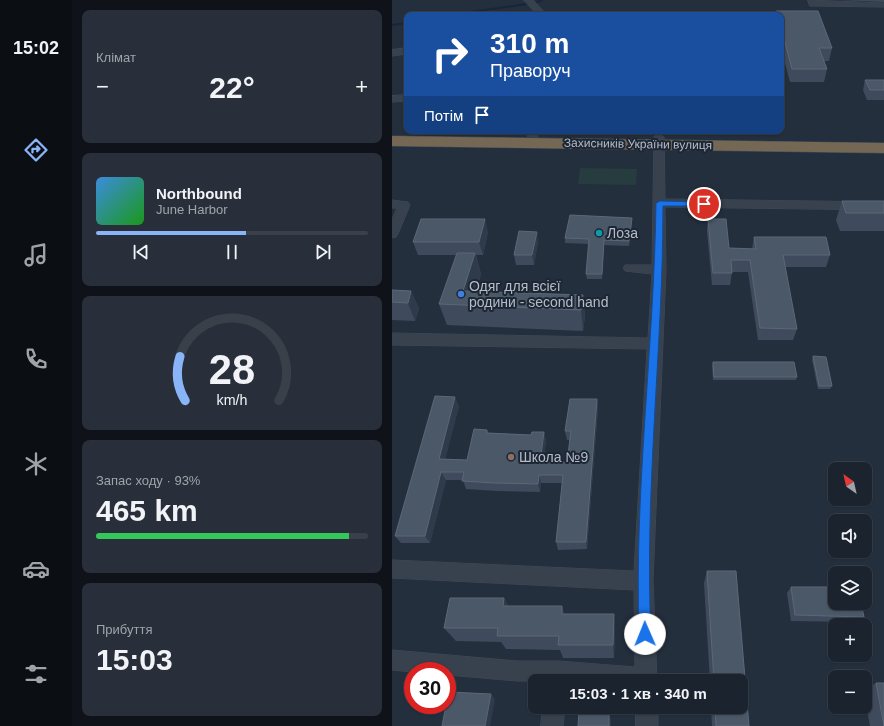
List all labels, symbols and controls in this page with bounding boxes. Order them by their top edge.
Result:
icon: right [424,28,476,80]
text: 310 m [490,28,569,59]
text: 15:02 [13,38,59,58]
text: Клімат [96,50,136,65]
text: Праворуч [490,61,571,81]
text: 22° [209,71,255,104]
text: − [96,74,109,99]
text: + [355,74,368,99]
icon: arrive [471,104,493,126]
text: Потім [424,107,463,124]
icon: directions [22,136,50,164]
street label: Захисників України вулиця [564,136,712,152]
text: Northbound [156,185,242,202]
pin [687,187,721,221]
icon: arrive [693,193,715,215]
text: June Harbor [156,202,228,217]
place label: Лоза [607,225,638,241]
marker: Лоза [594,228,604,238]
icon: music [22,241,50,269]
icon: previous [130,241,152,263]
icon: pause [221,241,243,263]
icon: next [312,241,334,263]
place label: Одяг для всієї родини - second hand [469,278,608,310]
marker: Одяг для всієї родини - second hand [456,289,466,299]
icon: phone [22,345,50,373]
text: 28 [209,346,255,393]
text: km/h [217,392,248,408]
place label: Школа №9 [519,449,588,465]
icon: climate [22,450,50,478]
marker: Школа №9 [506,452,516,462]
north arrow [828,462,872,506]
map controls [828,462,872,714]
text: Запас ходу · 93% [96,473,200,488]
text: 465 km [96,494,198,527]
button: sound [828,514,872,558]
icon: car [22,555,50,583]
button: layers [828,566,872,610]
position arrow [624,613,666,655]
button: + [828,618,872,662]
text: Прибуття [96,622,152,637]
text: 15:03 [96,643,173,676]
icon: filters [22,660,50,688]
speed limit sign: 30 [404,662,456,714]
button: − [828,670,872,714]
text: 15:03 · 1 хв · 340 m [569,685,707,702]

